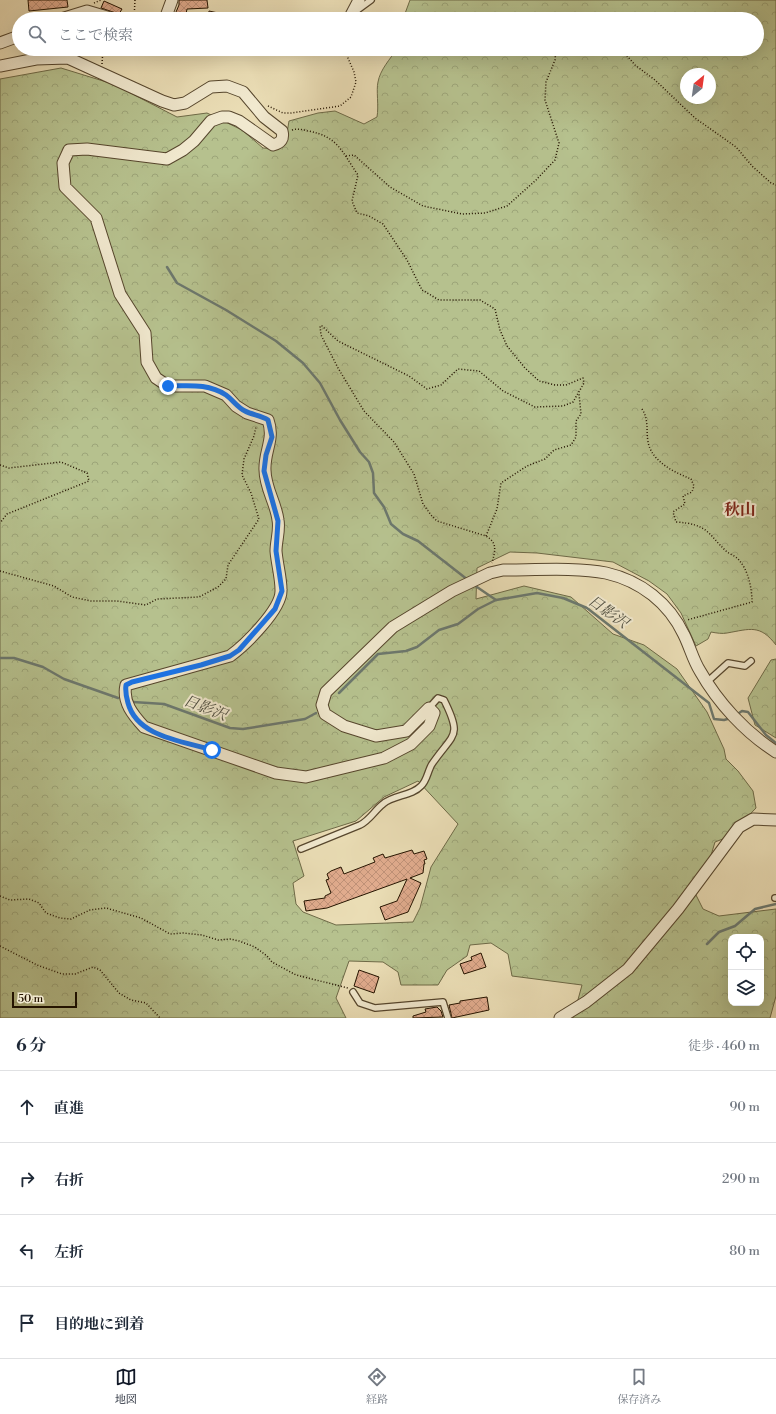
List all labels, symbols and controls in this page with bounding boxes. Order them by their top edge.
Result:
search box [12,12,764,56]
icon: search [26,23,48,45]
text: ここで検索 [58,26,133,45]
north arrow [680,68,716,104]
route end [159,377,177,395]
district label: 秋山 [724,500,756,520]
water label: 日影沢 [584,591,634,634]
water label: 日影沢 [181,691,231,726]
route start [203,741,221,759]
map controls [728,934,764,1006]
button: locate [728,934,764,970]
button: layers [728,970,764,1006]
scale bar [12,990,77,1009]
text: 50 m [18,992,43,1006]
text: 6 分 [16,1035,46,1057]
text: 徒歩 · 460 m [688,1038,760,1054]
icon: ahead [16,1096,38,1118]
text: 直進 [54,1099,84,1118]
text: 90 m [729,1099,760,1115]
icon: right [16,1168,38,1190]
text: 右折 [54,1171,84,1190]
text: 290 m [722,1171,760,1187]
icon: left [16,1240,38,1262]
text: 左折 [54,1243,84,1262]
text: 80 m [729,1243,760,1259]
icon: arrive [16,1312,38,1334]
text: 目的地に到着 [54,1315,144,1334]
tab: 地図 [115,1366,137,1407]
tab: 経路 [366,1366,388,1407]
tab: 保存済み [617,1366,661,1407]

